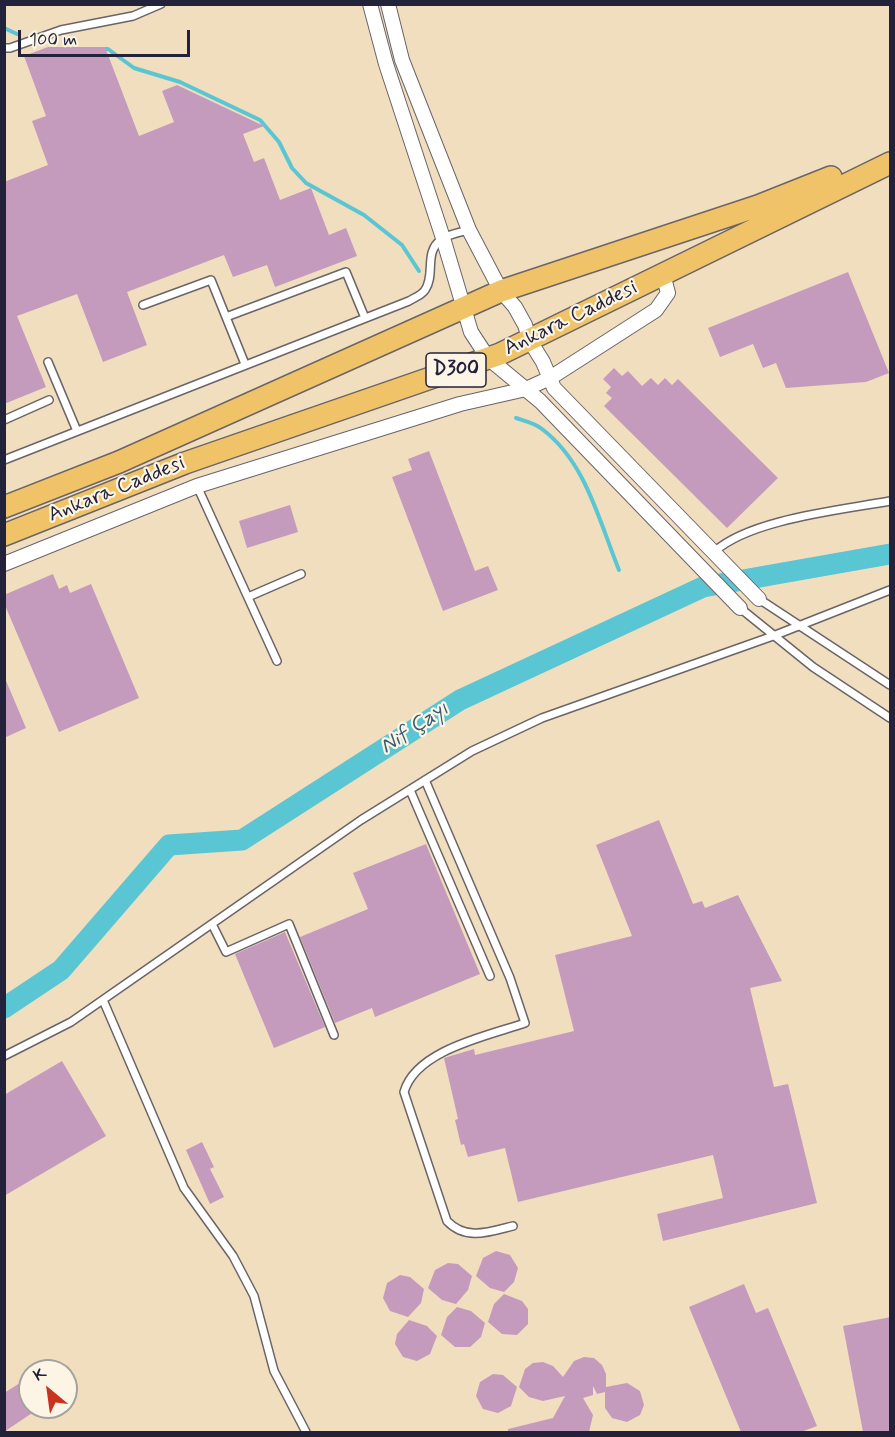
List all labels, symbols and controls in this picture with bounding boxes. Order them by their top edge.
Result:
scale bar [21,18,194,56]
text: 100 m [29,28,77,52]
street label: Ankara Caddesi [500,276,642,362]
road number: D300 [426,353,486,387]
street label: Ankara Caddesi [45,451,189,529]
water label: Nif Çayı [376,697,454,761]
north arrow [18,1359,78,1419]
text: K [30,1363,50,1386]

